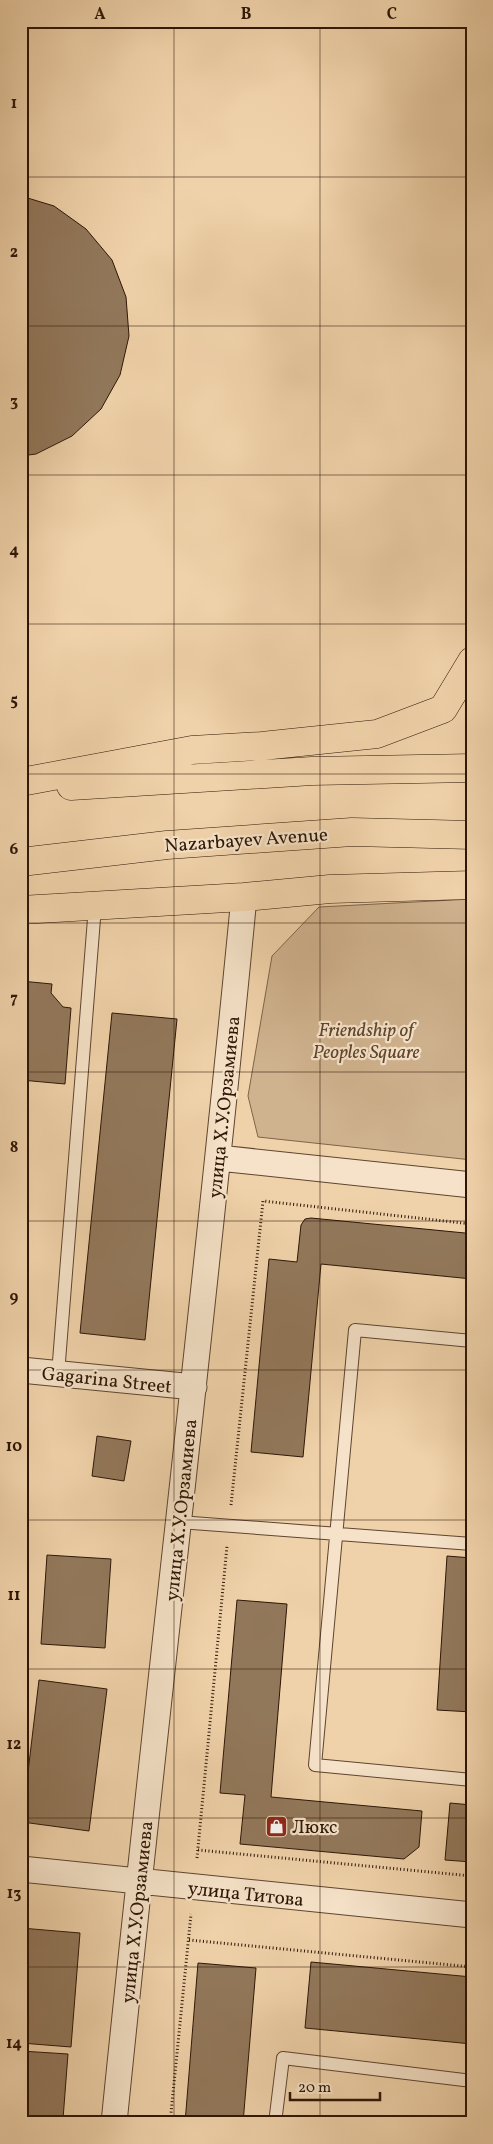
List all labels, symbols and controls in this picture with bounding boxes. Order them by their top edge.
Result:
text: A [94,4,106,26]
text: B [241,4,252,26]
text: C [387,4,397,26]
text: 1 [11,93,17,115]
text: 2 [10,242,18,264]
text: 3 [10,391,18,413]
text: 4 [9,540,19,562]
text: 5 [10,690,18,712]
street label: Nazarbayev Avenue [163,822,329,860]
text: 6 [10,839,19,861]
text: 7 [10,988,18,1010]
street label: улица Х.У.Орзамиева [202,1015,247,1200]
park label: Friendship of Peoples Square [313,1018,419,1066]
text: 8 [10,1137,18,1159]
text: 9 [10,1287,19,1309]
street label: Gagarina Street [40,1361,173,1401]
street label: улица Х.У.Орзамиева [159,1418,204,1603]
text: 10 [6,1436,22,1458]
text: 11 [8,1585,20,1607]
text: 12 [7,1734,21,1756]
shop icon: Люкс [264,1814,288,1838]
place label: Люкс [292,1815,338,1841]
street label: улица Х.У.Орзамиева [115,1820,160,2005]
street label: улица Титова [186,1876,305,1914]
text: 13 [7,1883,21,1905]
text: 14 [6,2033,22,2055]
scale bar [290,2069,380,2101]
text: 20 m [298,2078,331,2099]

